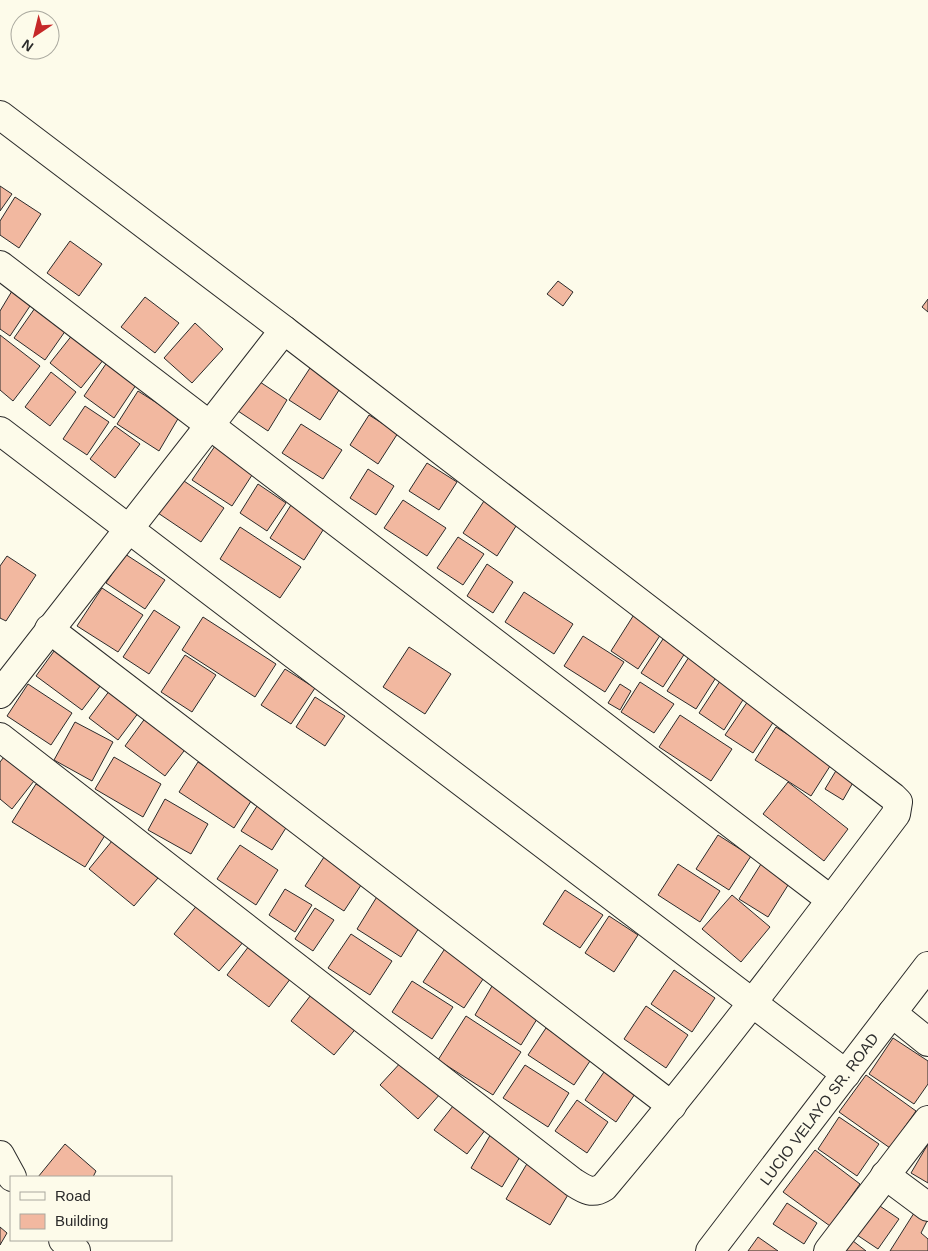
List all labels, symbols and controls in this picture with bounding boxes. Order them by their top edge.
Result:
north arrow [10,10,60,60]
text: N [19,36,36,55]
street label: LUCIO VELAYO SR. ROAD [756,1030,882,1188]
legend [10,1176,172,1241]
text: Road [55,1187,91,1204]
text: Building [55,1212,108,1229]

